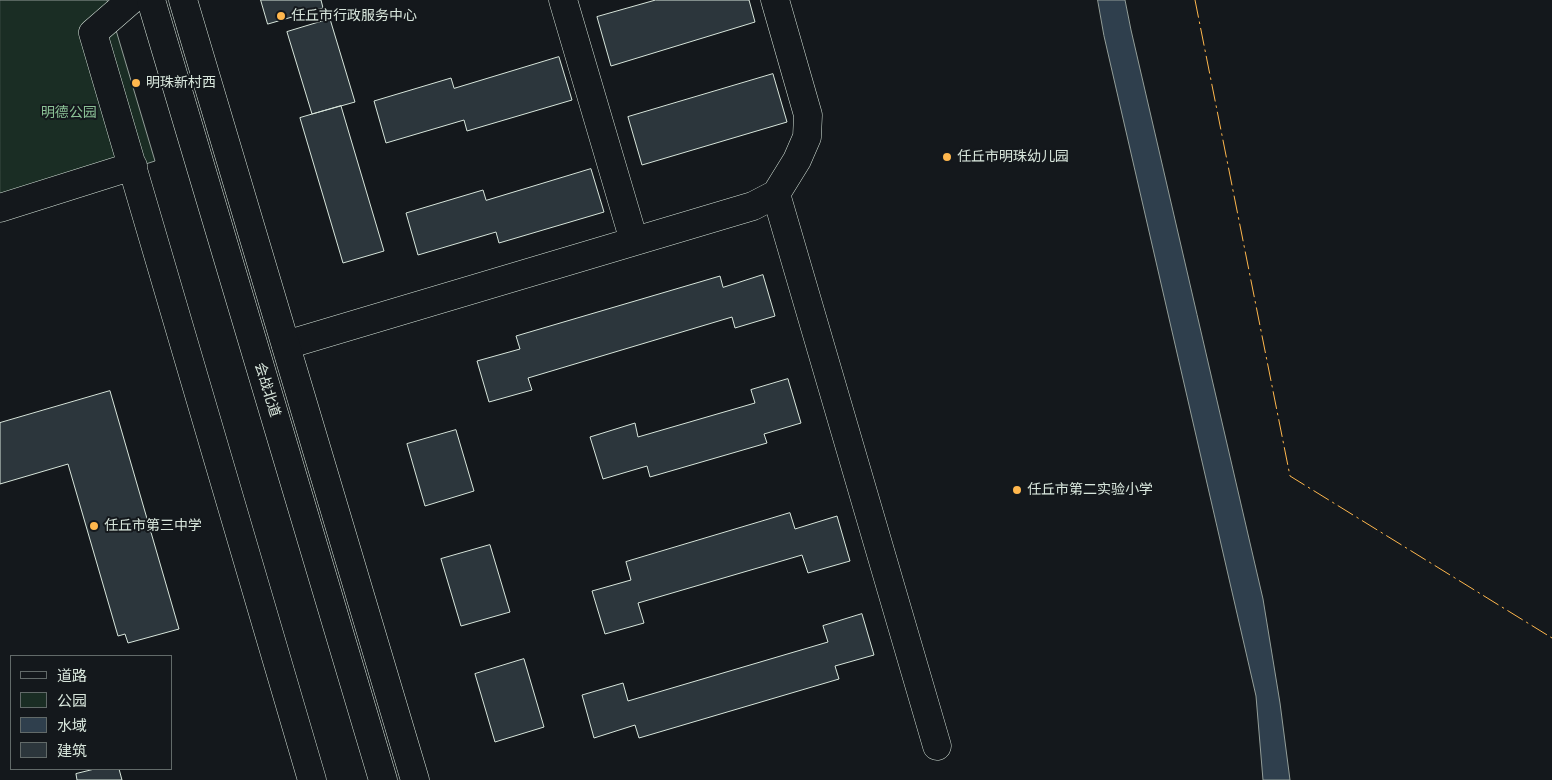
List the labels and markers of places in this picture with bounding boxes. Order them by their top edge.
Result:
place label: 任丘市行政服务中心 [291,8,417,24]
marker: 任丘市行政服务中心 [275,10,287,22]
place label: 明珠新村西 [146,75,216,91]
marker: 明珠新村西 [130,77,142,89]
place label: 任丘市明珠幼儿园 [957,149,1069,165]
marker: 任丘市明珠幼儿园 [941,151,953,163]
place label: 任丘市第二实验小学 [1027,482,1153,498]
marker: 任丘市第二实验小学 [1011,484,1023,496]
place label: 任丘市第三中学 [104,518,202,534]
marker: 任丘市第三中学 [88,520,100,532]

